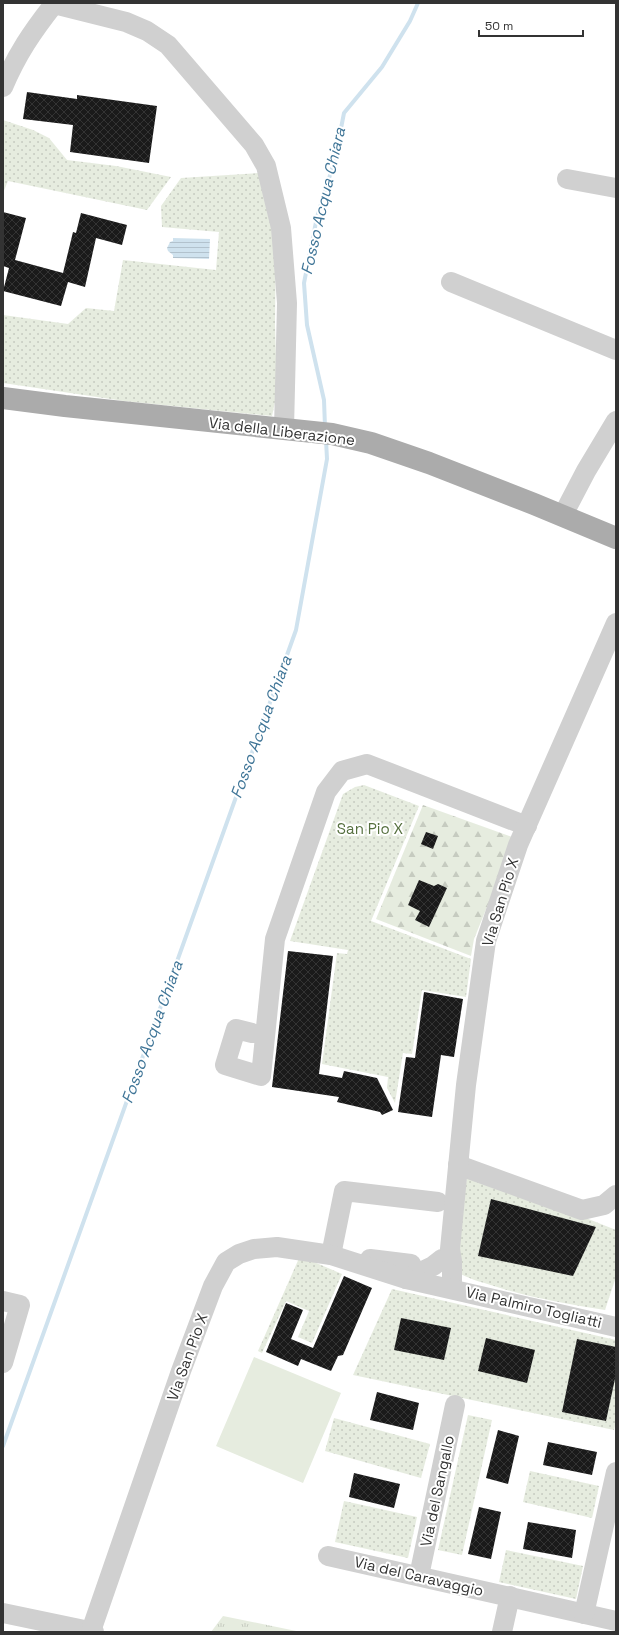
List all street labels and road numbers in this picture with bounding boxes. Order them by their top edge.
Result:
street label: Via della Liberazione [208,413,356,449]
street label: Via San Pio X [478,855,523,949]
street label: Via Palmiro Togliatti [464,1282,604,1332]
street label: Via San Pio X [162,1310,212,1403]
street label: Via del Sangallo [416,1434,458,1548]
street label: Via del Caravaggio [353,1552,485,1600]

